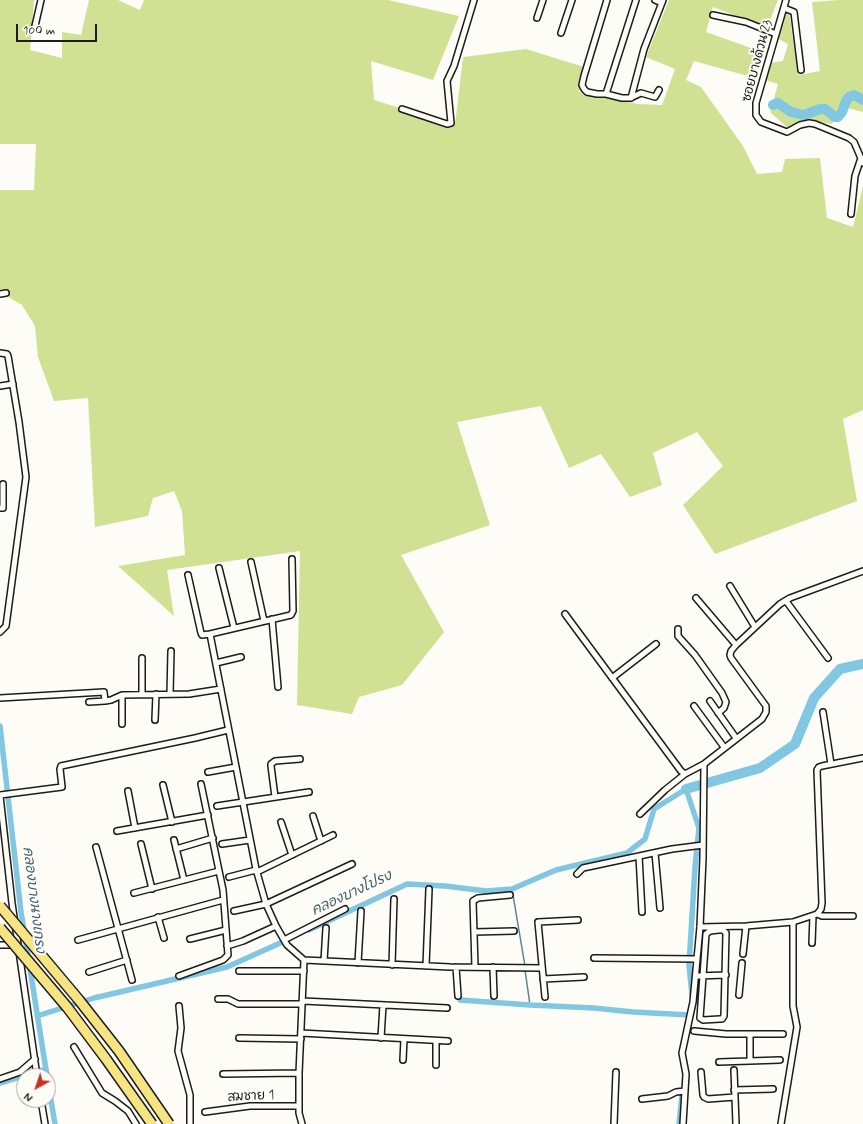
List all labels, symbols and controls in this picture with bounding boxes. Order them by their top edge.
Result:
scale bar [18,16,99,42]
street label: ซอยบางด้วน 23 [740,18,776,104]
text: 100 m [23,23,55,39]
water label: คลองบางนางเกรง [18,846,48,954]
water label: คลองบางโปรง [309,868,395,920]
north arrow [16,1068,56,1108]
street label: สมชาย 1 [227,1088,275,1106]
text: N [22,1089,36,1104]

